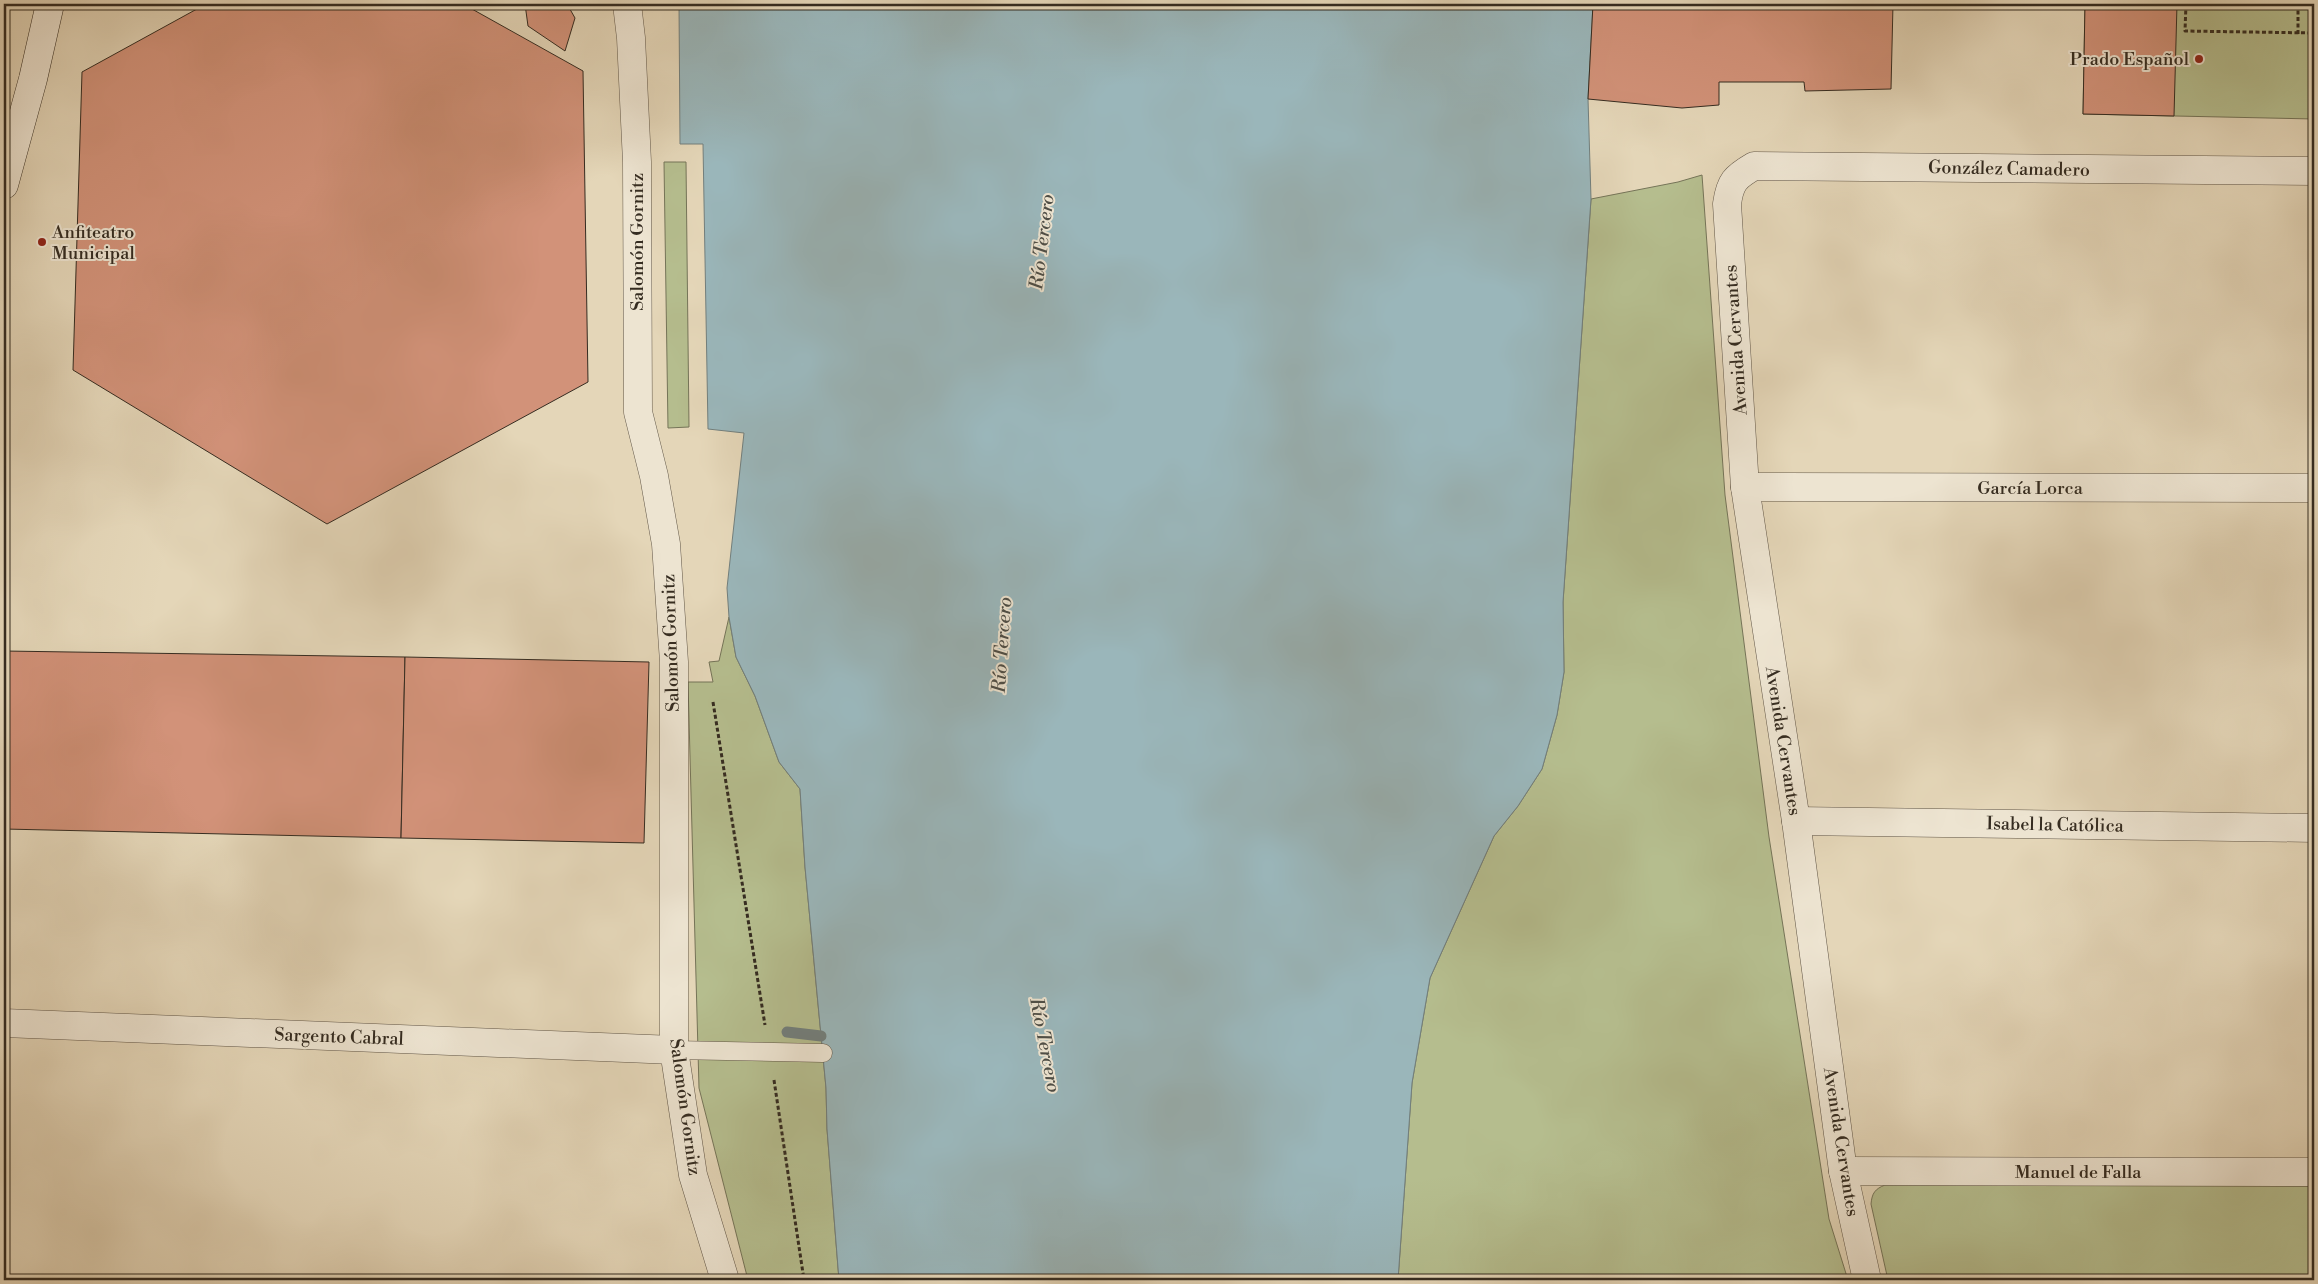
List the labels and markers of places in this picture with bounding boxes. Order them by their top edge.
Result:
place label: Prado Español [2070,48,2190,71]
marker: Prado Español [2193,53,2205,65]
place label: Anfiteatro Municipal [51,221,135,265]
marker: Anfiteatro Municipal [36,236,48,248]

